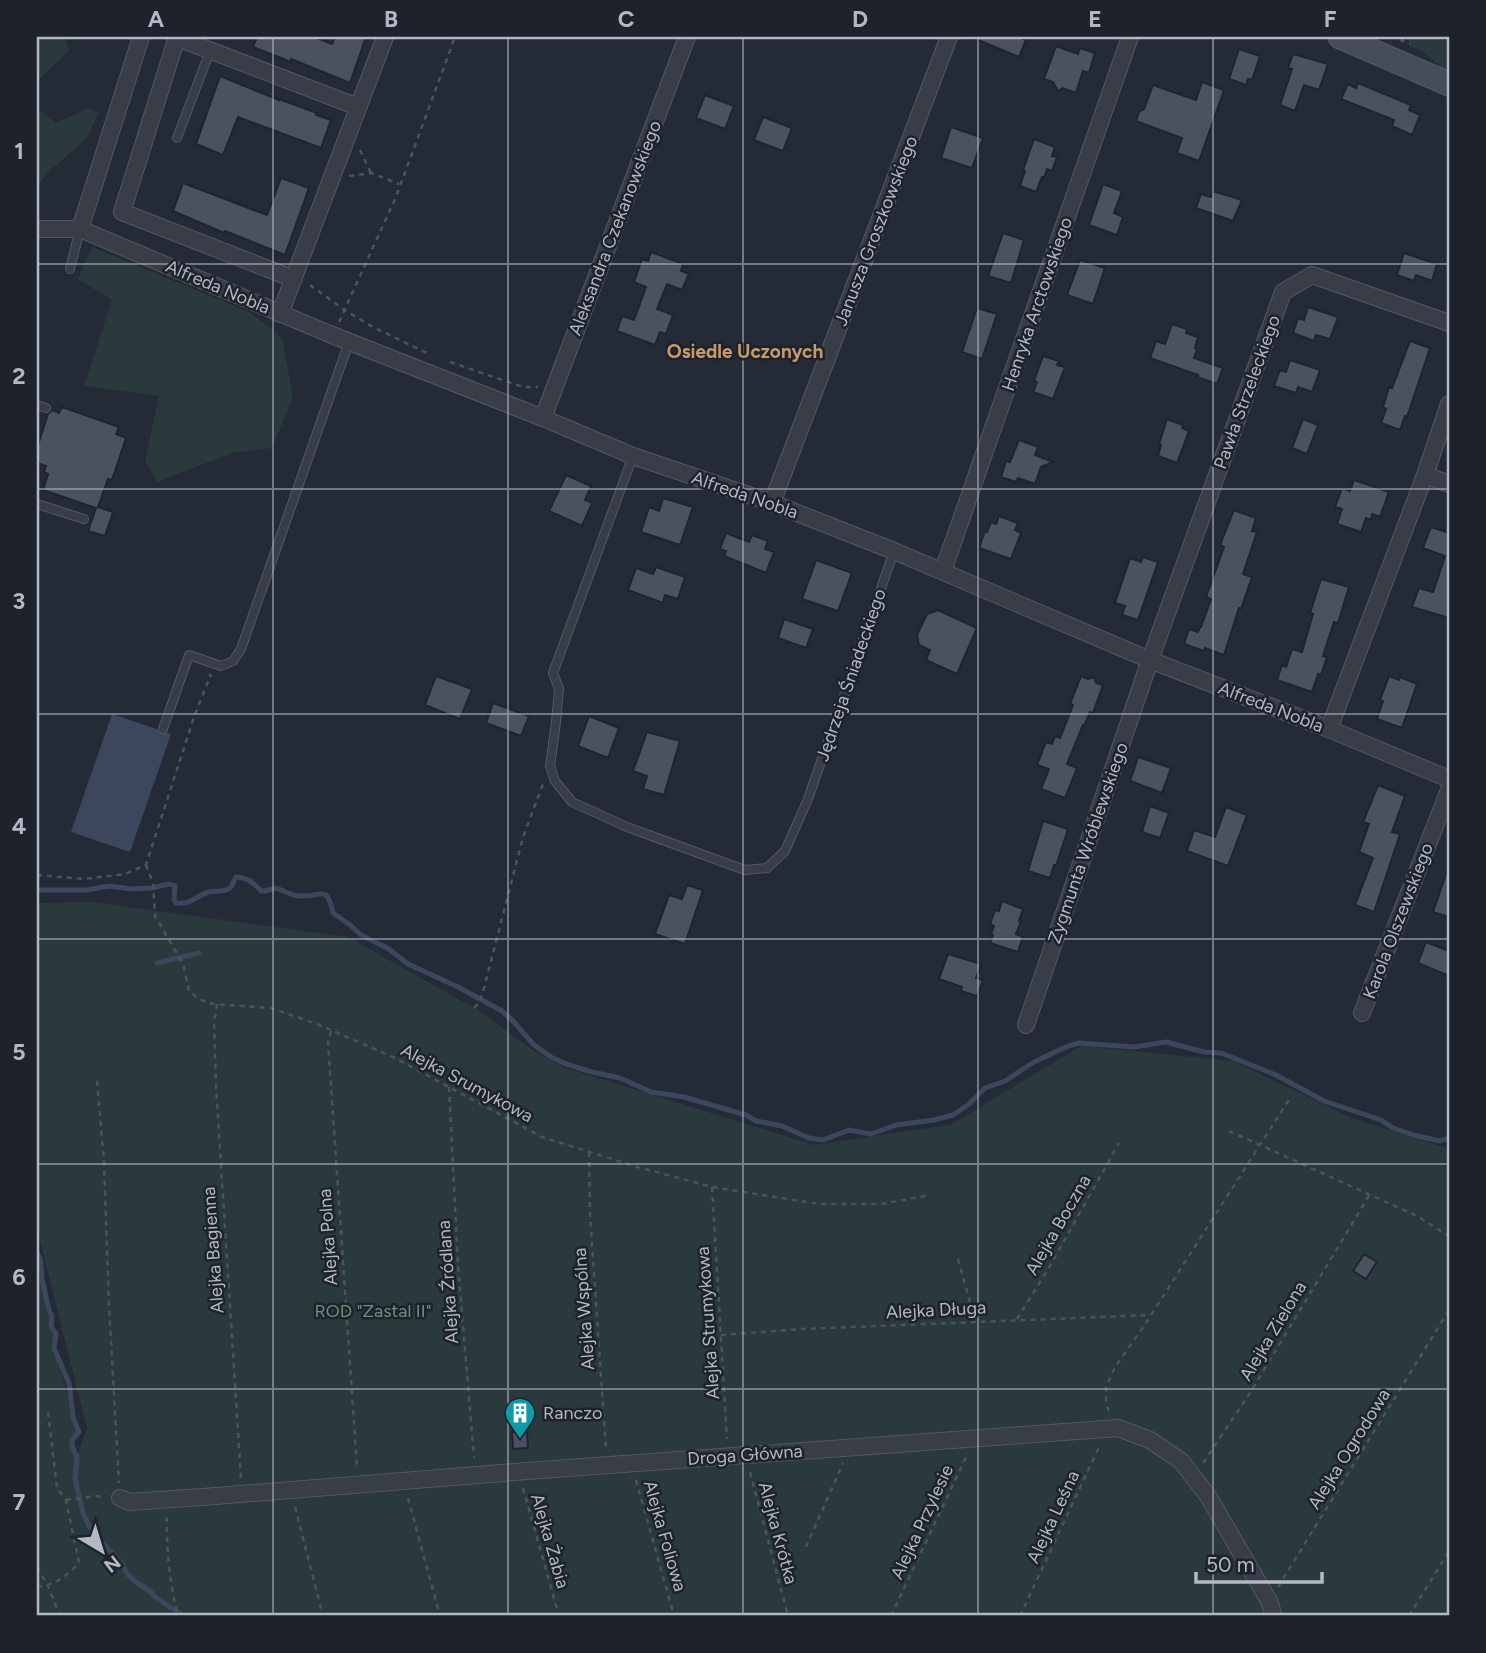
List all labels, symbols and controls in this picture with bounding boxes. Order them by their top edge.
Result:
text: A [148,5,165,33]
text: B [384,5,398,33]
text: C [618,5,635,33]
text: D [852,5,868,33]
text: E [1088,5,1102,33]
text: F [1324,5,1337,33]
street label: Aleksandra Czekanowskiego [564,117,666,339]
street label: Janusza Groszkowskiego [830,133,922,329]
text: 1 [14,137,24,165]
street label: Henryka Arctowskiego [997,214,1077,394]
street label: Alfreda Nobla [163,255,273,319]
street label: Pawła Strzeleckiego [1209,312,1285,472]
district label: Osiedle Uczonych [667,340,823,363]
text: 2 [12,362,26,390]
street label: Alfreda Nobla [689,467,801,523]
street label: Jędrzeja Śniadeckiego [811,586,891,764]
text: 3 [13,587,25,615]
street label: Alfreda Nobla [1215,677,1327,737]
street label: Zygmunta Wróblewskiego [1043,740,1133,946]
text: 4 [12,812,26,840]
street label: Karola Olszewskiego [1358,840,1438,1002]
text: 5 [12,1038,26,1066]
street label: Alejka Srumykowa [397,1039,537,1127]
street label: Alejka Boczna [1020,1171,1096,1279]
street label: Alejka Bagienna [198,1186,228,1314]
street label: Alejka Polna [314,1188,342,1286]
street label: Alejka Źródlana [433,1219,463,1345]
street label: Alejka Strumykowa [692,1246,724,1400]
street label: Alejka Wspólna [569,1247,599,1371]
text: 6 [12,1263,26,1291]
street label: Alejka Zielona [1235,1277,1311,1385]
street label: Alejka Długa [885,1296,987,1324]
park label: ROD "Zastal II" [315,1300,431,1322]
street label: Alejka Ogrodowa [1303,1385,1395,1513]
building icon: Ranczo [503,1396,537,1440]
place label: Ranczo [543,1402,603,1424]
street label: Droga Główna [687,1440,803,1470]
street label: Alejka Przylesie [886,1461,958,1583]
street label: Alejka Leśna [1022,1467,1084,1567]
street label: Alejka Foliowa [639,1478,691,1594]
street label: Alejka Krótka [754,1479,802,1587]
text: 7 [13,1488,26,1516]
street label: Alejka Żabia [526,1491,574,1591]
north arrow [66,1516,136,1586]
scale bar [1196,1541,1322,1585]
text: N [99,1550,125,1578]
text: 50 m [1206,1552,1255,1577]

